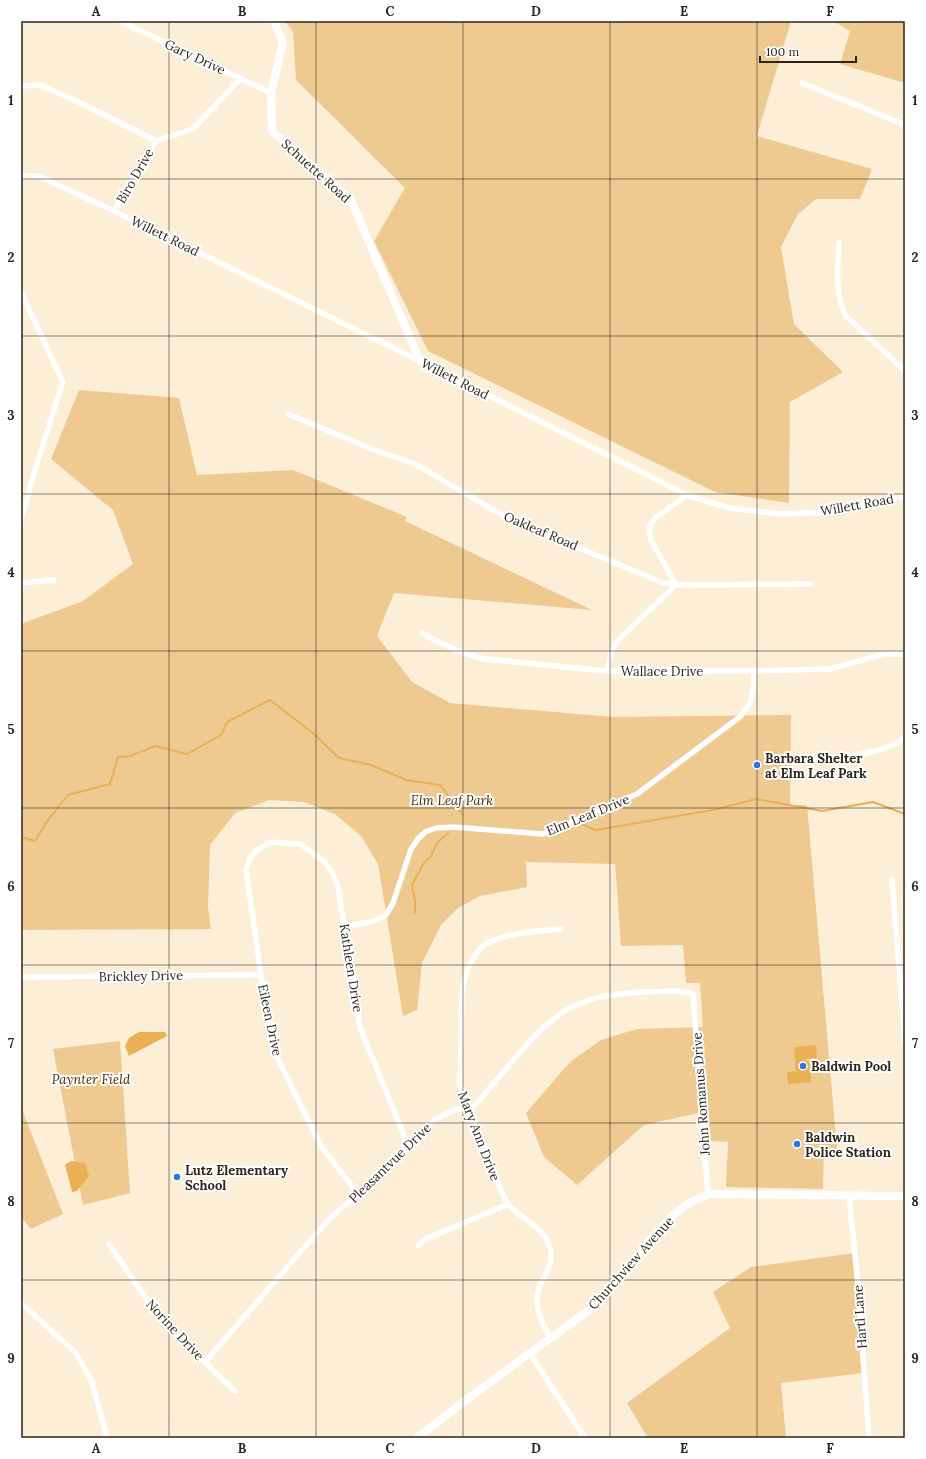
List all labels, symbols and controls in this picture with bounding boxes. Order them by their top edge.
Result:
text: A [92,3,101,20]
text: B [238,3,247,20]
text: C [386,3,395,20]
text: D [531,3,541,20]
text: E [680,3,688,20]
text: F [826,3,834,20]
street label: Gary Drive [162,36,228,78]
scale bar [760,38,856,64]
text: 100 m [766,44,799,59]
text: 1 [8,92,14,109]
text: 1 [912,92,918,109]
street label: Schuette Road [278,135,354,207]
street label: Biro Drive [112,145,158,207]
street label: Willett Road [128,212,202,260]
text: 2 [8,249,15,266]
text: 2 [912,249,919,266]
street label: Willett Road [418,355,492,404]
text: 3 [7,407,15,424]
text: 3 [911,407,919,424]
street label: Willett Road [819,490,895,520]
street label: Oakleaf Road [501,508,581,554]
text: 4 [7,564,15,581]
text: 4 [911,564,919,581]
street label: Wallace Drive [621,663,703,680]
text: 5 [7,721,15,738]
text: 5 [911,721,919,738]
place label: Barbara Shelter at Elm Leaf Park [765,750,867,782]
marker: Barbara Shelter at Elm Leaf Park [752,760,762,770]
street label: Elm Leaf Drive [544,791,632,839]
park label: Elm Leaf Park [411,792,493,809]
text: 6 [7,878,15,895]
text: 6 [911,878,919,895]
street label: Kathleen Drive [336,922,366,1014]
street label: Brickley Drive [99,967,183,985]
street label: Eileen Drive [254,982,286,1058]
street label: John Romanus Drive [688,1032,714,1157]
text: 7 [8,1035,14,1052]
text: 7 [912,1035,918,1052]
place label: Baldwin Pool [811,1058,891,1075]
marker: Baldwin Pool [798,1061,808,1071]
park label: Paynter Field [52,1071,131,1088]
street label: Mary Ann Drive [454,1089,504,1183]
street label: Pleasantvue Drive [345,1119,435,1207]
place label: Baldwin Police Station [805,1129,892,1161]
marker: Baldwin Police Station [792,1139,802,1149]
place label: Lutz Elementary School [185,1162,289,1194]
marker: Lutz Elementary School [172,1172,182,1182]
text: 8 [7,1193,15,1210]
text: 8 [911,1193,919,1210]
street label: Churchview Avenue [585,1213,677,1313]
street label: Hartl Lane [849,1285,871,1349]
street label: Norine Drive [142,1296,208,1364]
text: 9 [7,1350,15,1367]
text: 9 [911,1350,919,1367]
text: A [92,1440,101,1457]
text: B [238,1440,247,1457]
text: C [386,1440,395,1457]
text: D [531,1440,541,1457]
text: E [680,1440,688,1457]
text: F [826,1440,834,1457]

